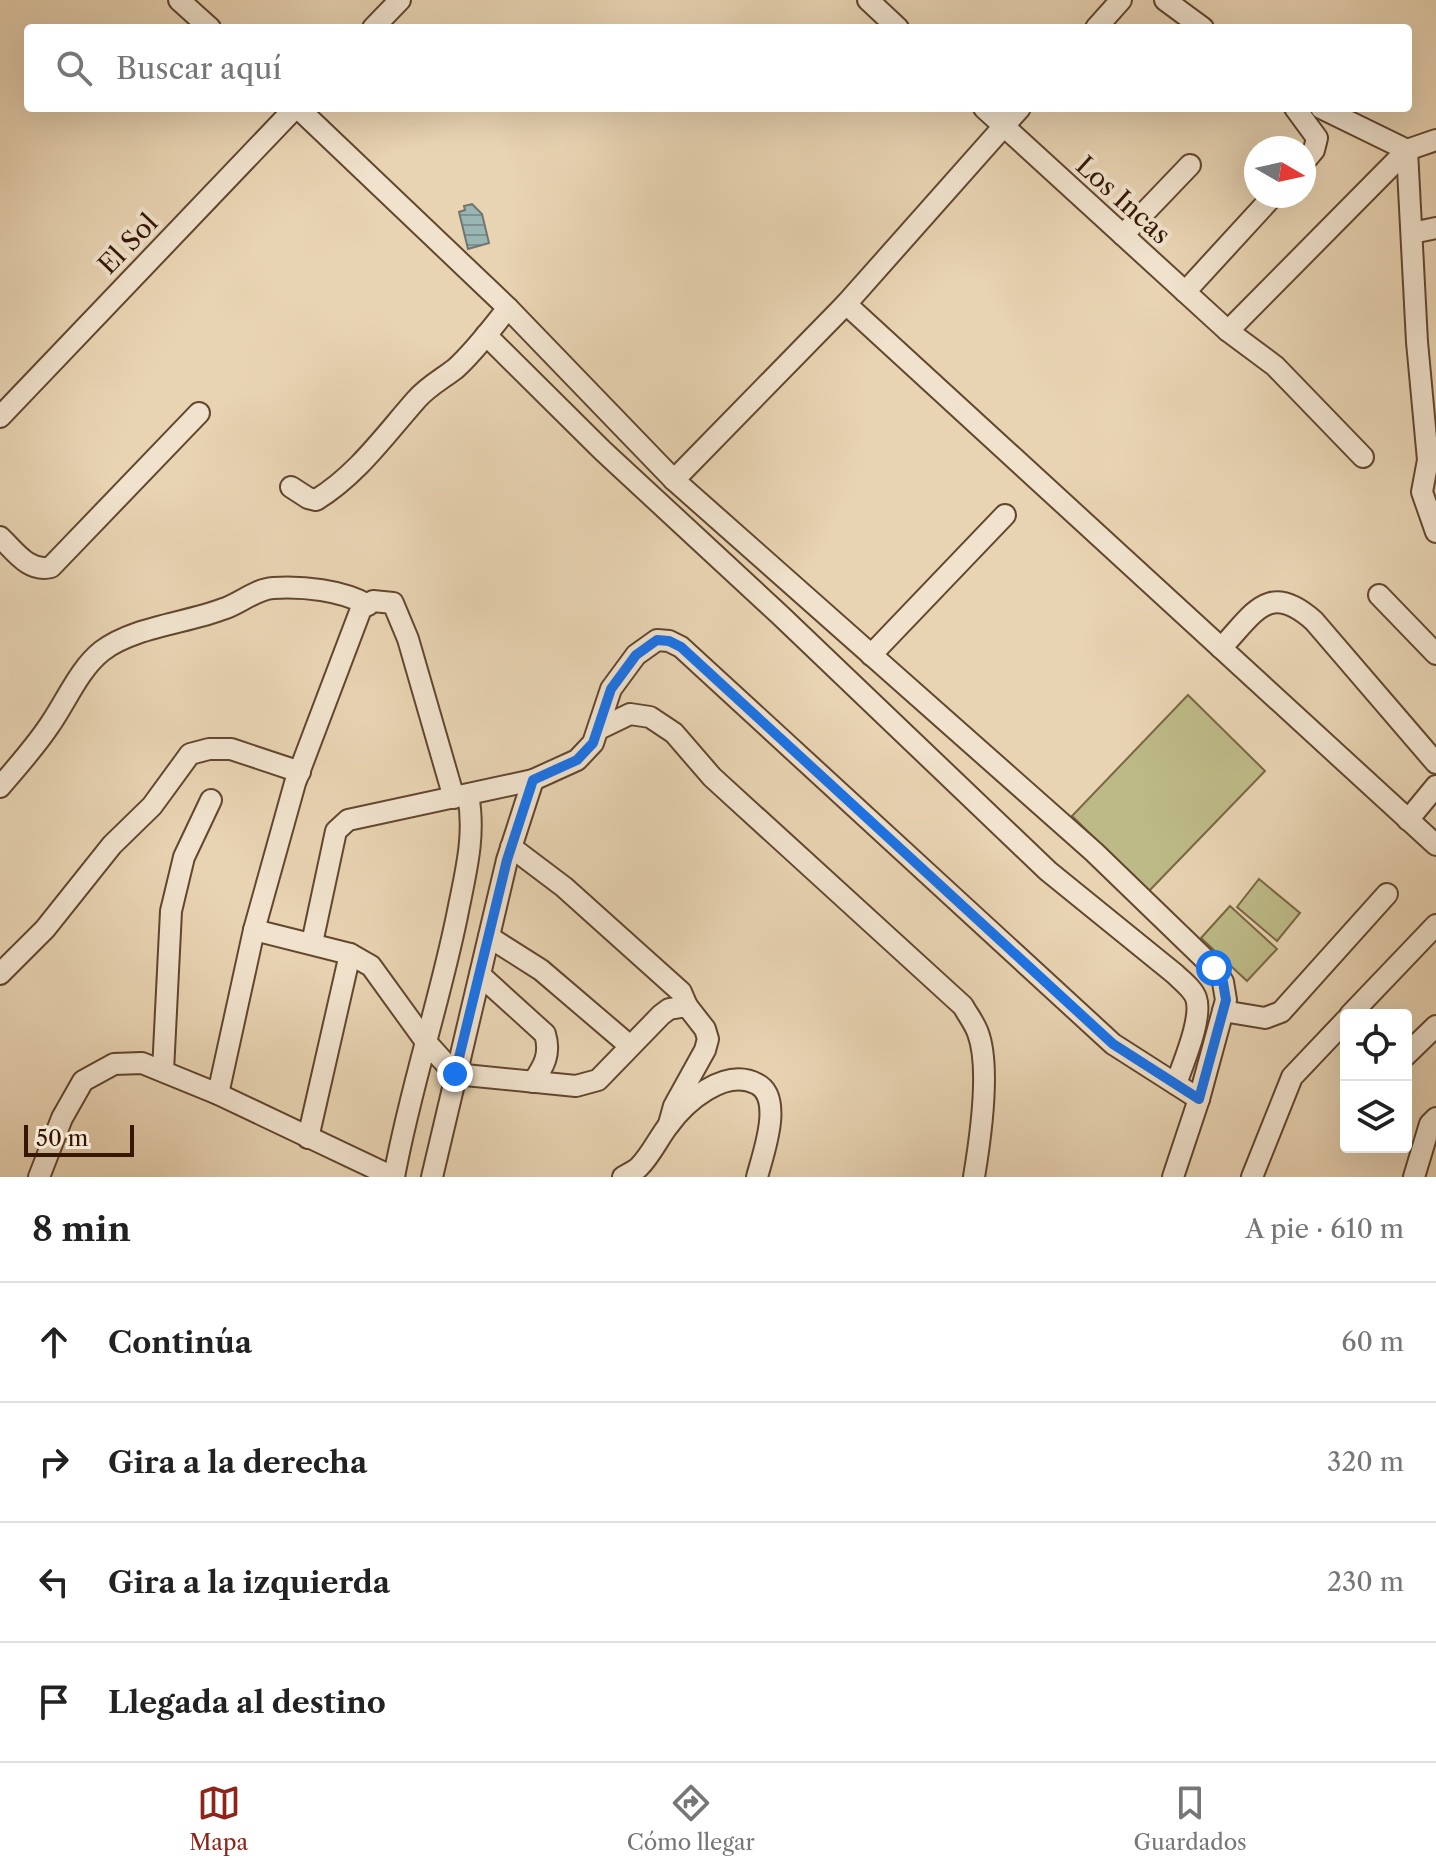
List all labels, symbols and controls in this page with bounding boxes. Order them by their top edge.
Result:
search box [24,24,1412,112]
icon: search [52,46,96,90]
text: Buscar aquí [116,50,282,87]
north arrow [1244,136,1316,208]
street label: Los Incas [1069,149,1177,251]
street label: El Sol [92,207,165,281]
route start [1196,950,1232,986]
map controls [1340,1009,1412,1153]
button: locate [1340,1009,1412,1081]
route end [437,1056,473,1092]
button: layers [1340,1081,1412,1153]
scale bar [24,1121,134,1157]
text: 50 m [36,1125,88,1152]
text: 8 min [32,1208,131,1250]
text: A pie · 610 m [1245,1213,1404,1245]
icon: ahead [32,1320,76,1364]
text: Continúa [108,1324,252,1361]
text: 60 m [1341,1326,1404,1358]
icon: right [32,1440,76,1484]
text: Gira a la derecha [108,1444,367,1481]
text: 320 m [1327,1446,1404,1478]
icon: left [32,1560,76,1604]
text: Gira a la izquierda [108,1564,390,1601]
text: 230 m [1327,1566,1404,1598]
icon: arrive [32,1680,76,1724]
text: Llegada al destino [108,1684,386,1721]
tab: Mapa [189,1781,248,1856]
tab: Cómo llegar [627,1781,755,1856]
tab: Guardados [1133,1781,1247,1856]

